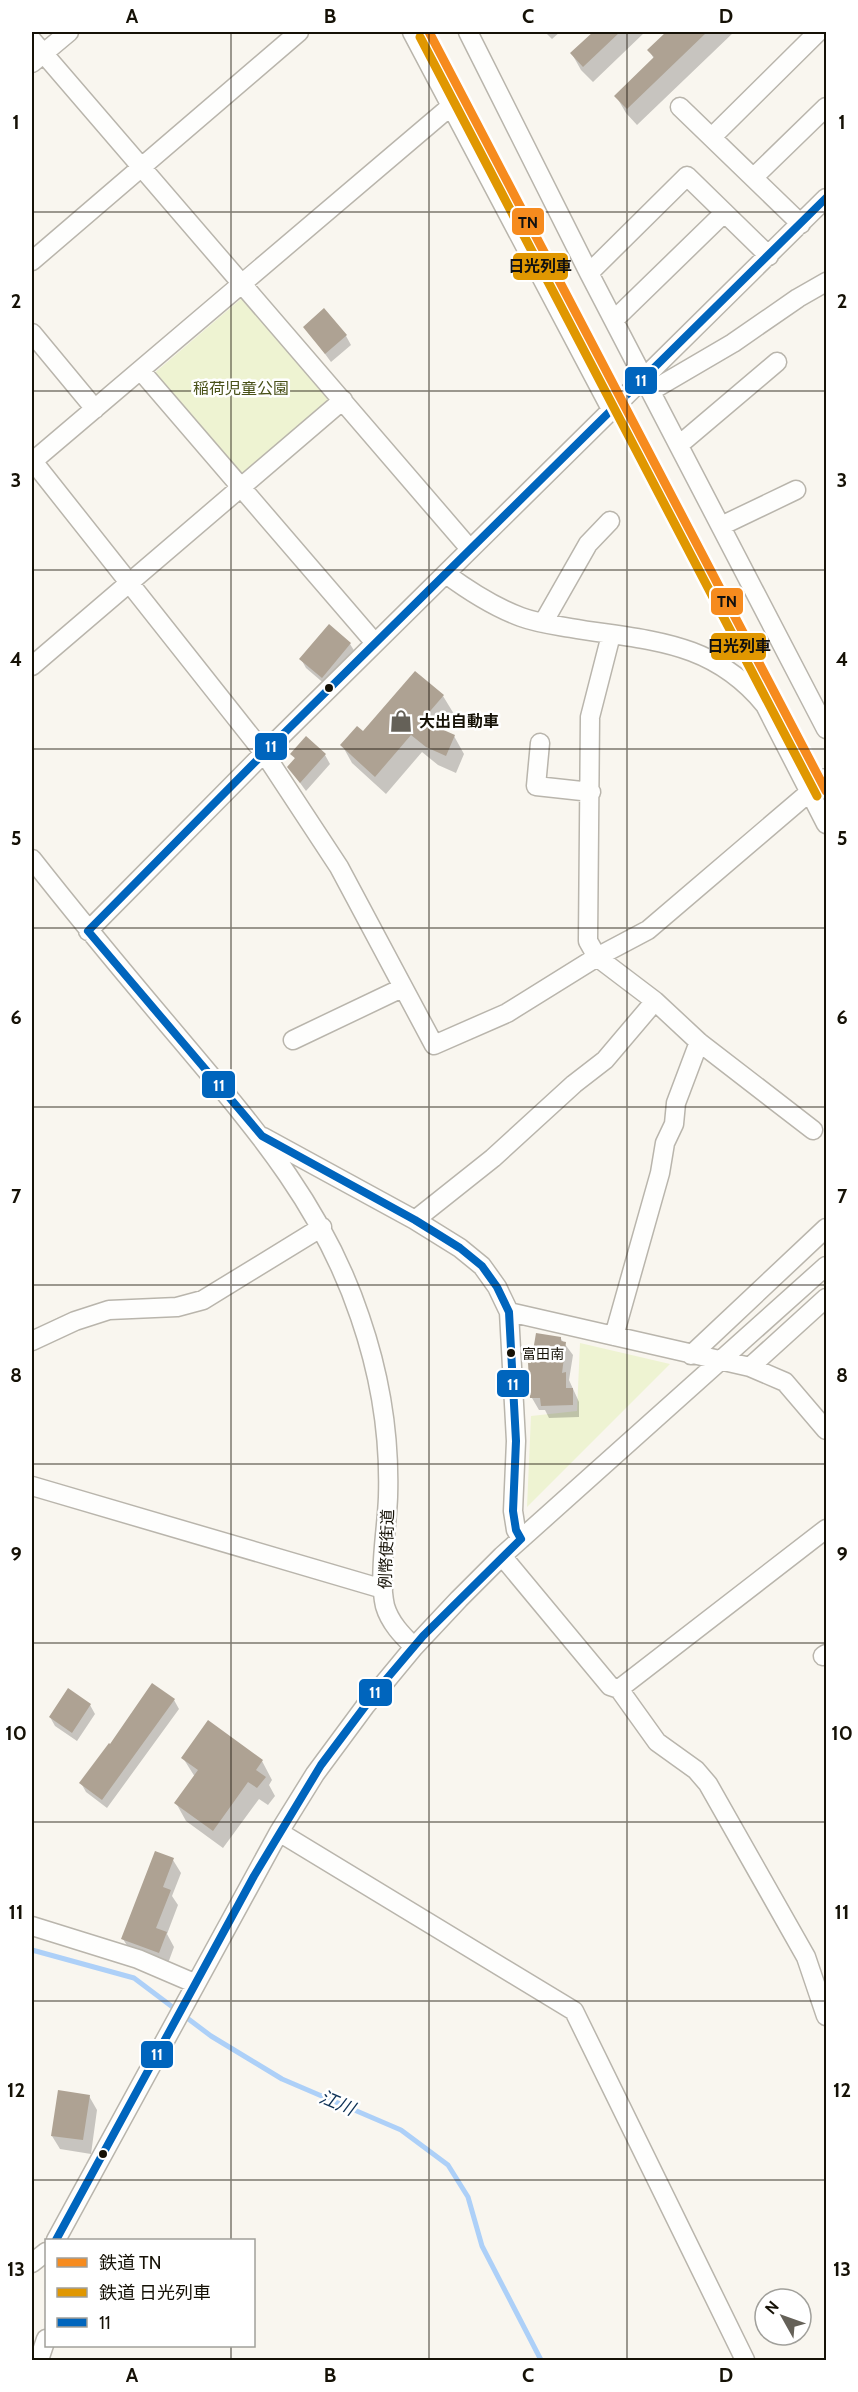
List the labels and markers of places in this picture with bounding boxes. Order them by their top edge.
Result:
unlabelled marker [323,682,335,694]
shop icon: 大出自動車 [388,708,414,734]
place label: 大出自動車 [419,712,499,731]
place label: 富田南 [522,1345,564,1363]
marker: 富田南 [505,1347,517,1359]
unlabelled marker [97,2148,109,2160]

